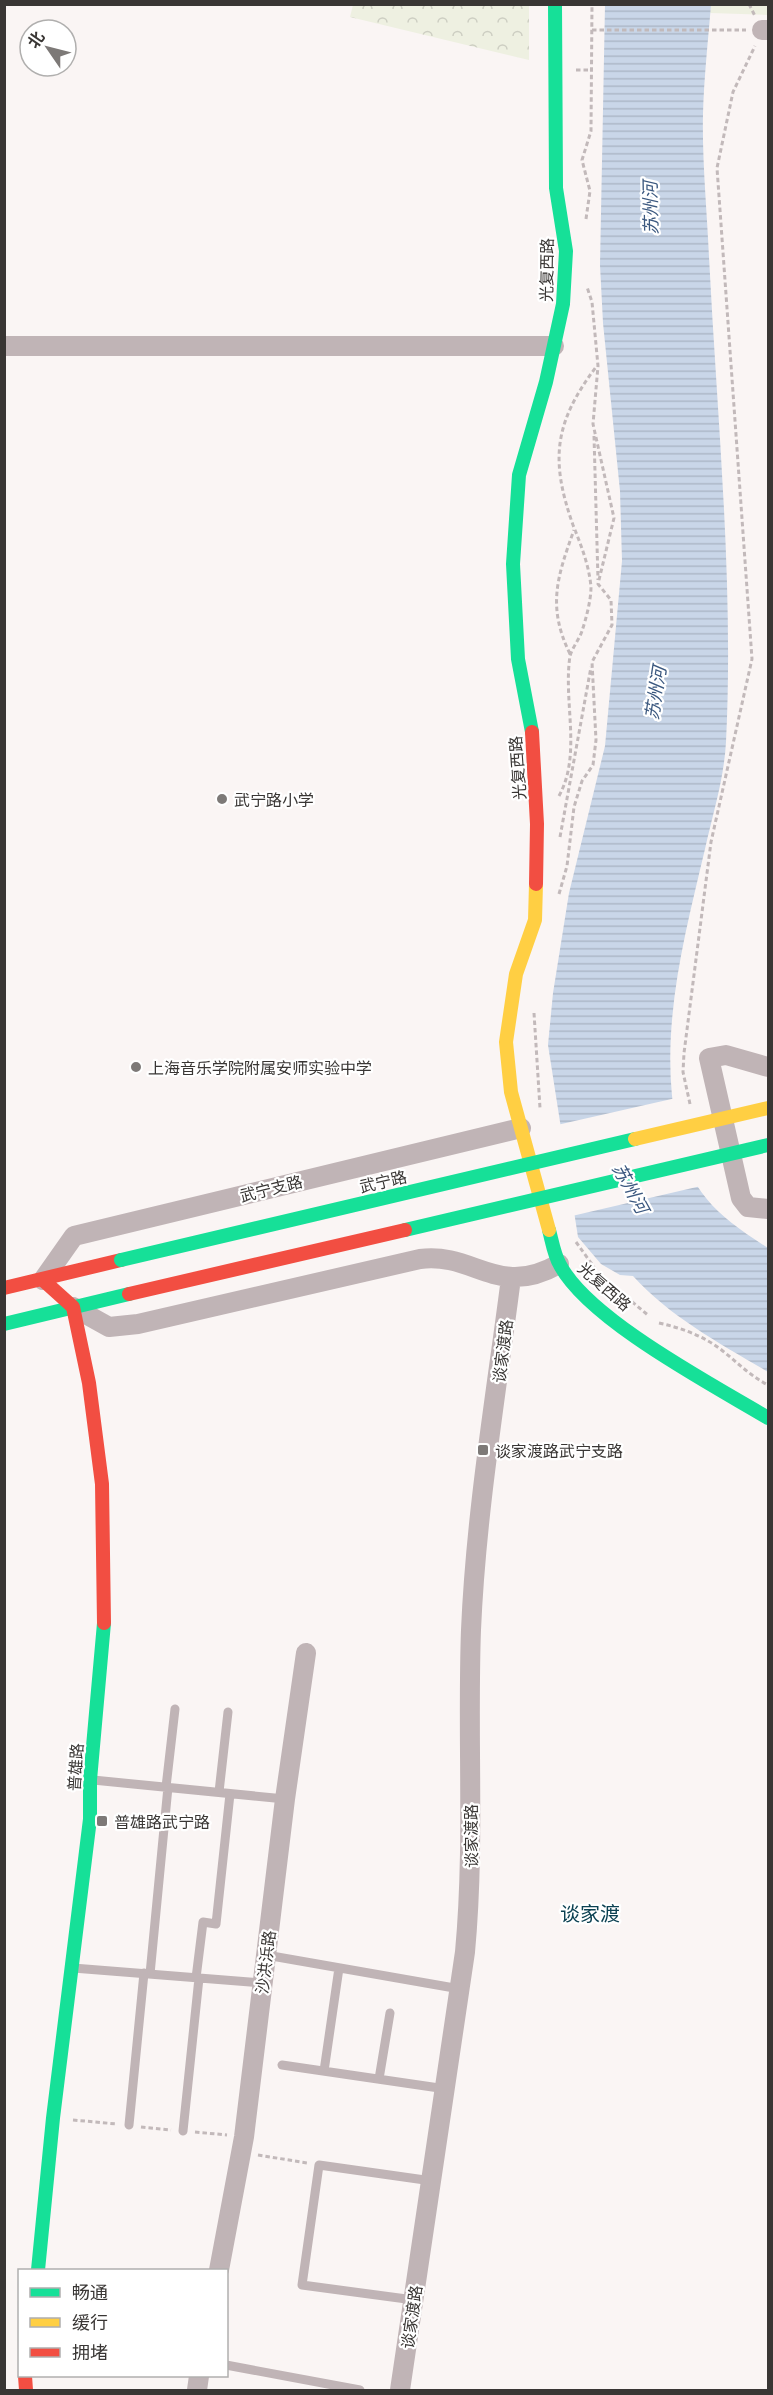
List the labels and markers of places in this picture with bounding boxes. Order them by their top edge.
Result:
place label: 武宁路小学 [234,790,314,809]
marker: 武宁路小学 [215,792,229,806]
place label: 上海音乐学院附属安师实验中学 [148,1058,372,1077]
marker: 上海音乐学院附属安师实验中学 [129,1060,143,1074]
place label: 谈家渡路武宁支路 [495,1441,623,1460]
marker: 谈家渡路武宁支路 [476,1443,490,1457]
place label: 普雄路武宁路 [114,1812,210,1831]
marker: 普雄路武宁路 [95,1814,109,1828]

